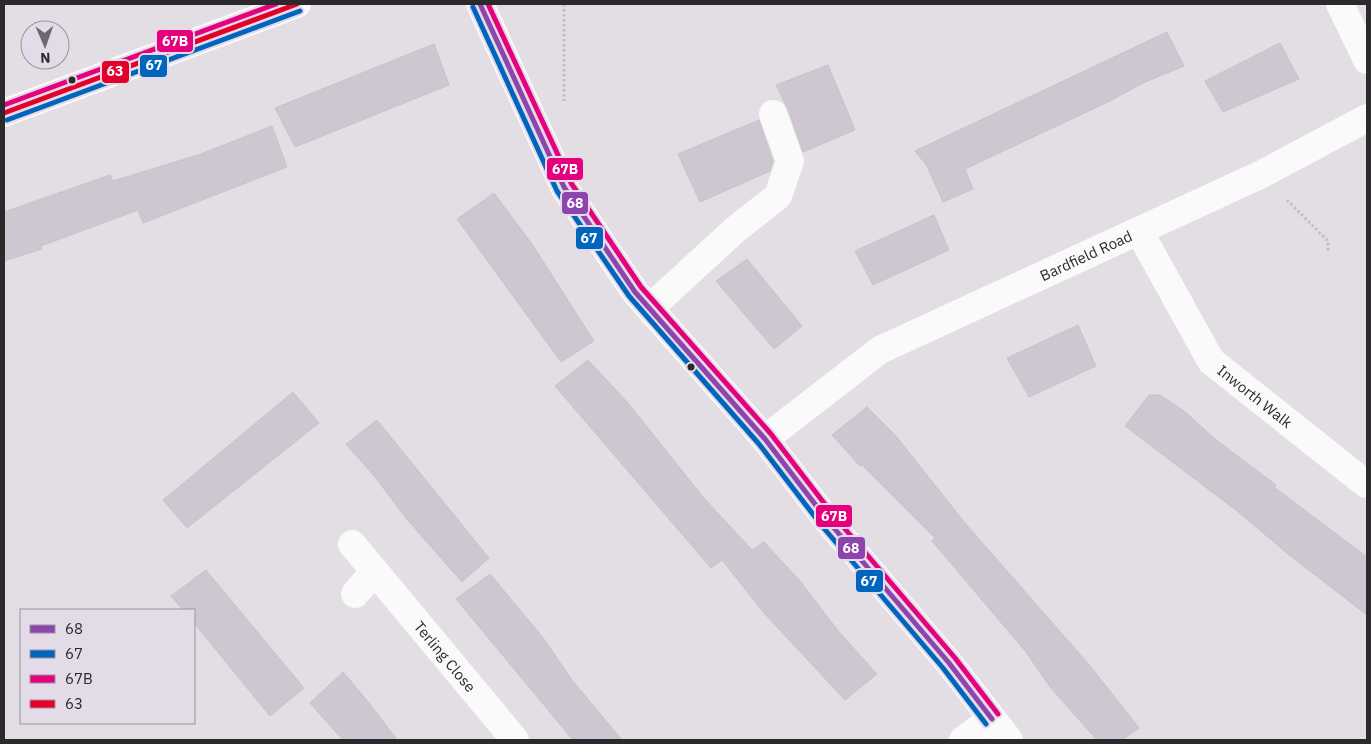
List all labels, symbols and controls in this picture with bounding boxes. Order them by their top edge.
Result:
north arrow [20,20,70,70]
line badge: 67B [156,29,194,53]
text: 67B [162,32,188,50]
text: N [40,49,51,67]
line badge: 67 [139,54,168,78]
text: 67 [146,56,162,74]
line badge: 63 [101,60,130,84]
text: 63 [107,62,123,80]
unlabelled marker [67,75,77,85]
line badge: 67B [546,157,584,181]
text: 67B [552,160,578,178]
line badge: 68 [561,191,589,215]
text: 68 [567,194,583,212]
line badge: 67 [575,226,604,250]
street label: Bardfield Road [1037,226,1135,285]
text: 67 [581,229,597,247]
street label: Inworth Walk [1214,360,1297,432]
unlabelled marker [686,362,696,372]
line badge: 67B [815,504,853,528]
text: 67B [821,507,847,525]
line badge: 68 [837,536,866,560]
text: 68 [843,539,859,557]
line badge: 67 [855,569,884,593]
text: 67 [861,572,877,590]
legend [20,609,195,724]
street label: Terling Close [410,617,480,696]
text: 68 [65,619,83,638]
text: 67 [65,644,83,663]
text: 67B [65,669,93,688]
text: 63 [65,694,83,713]

